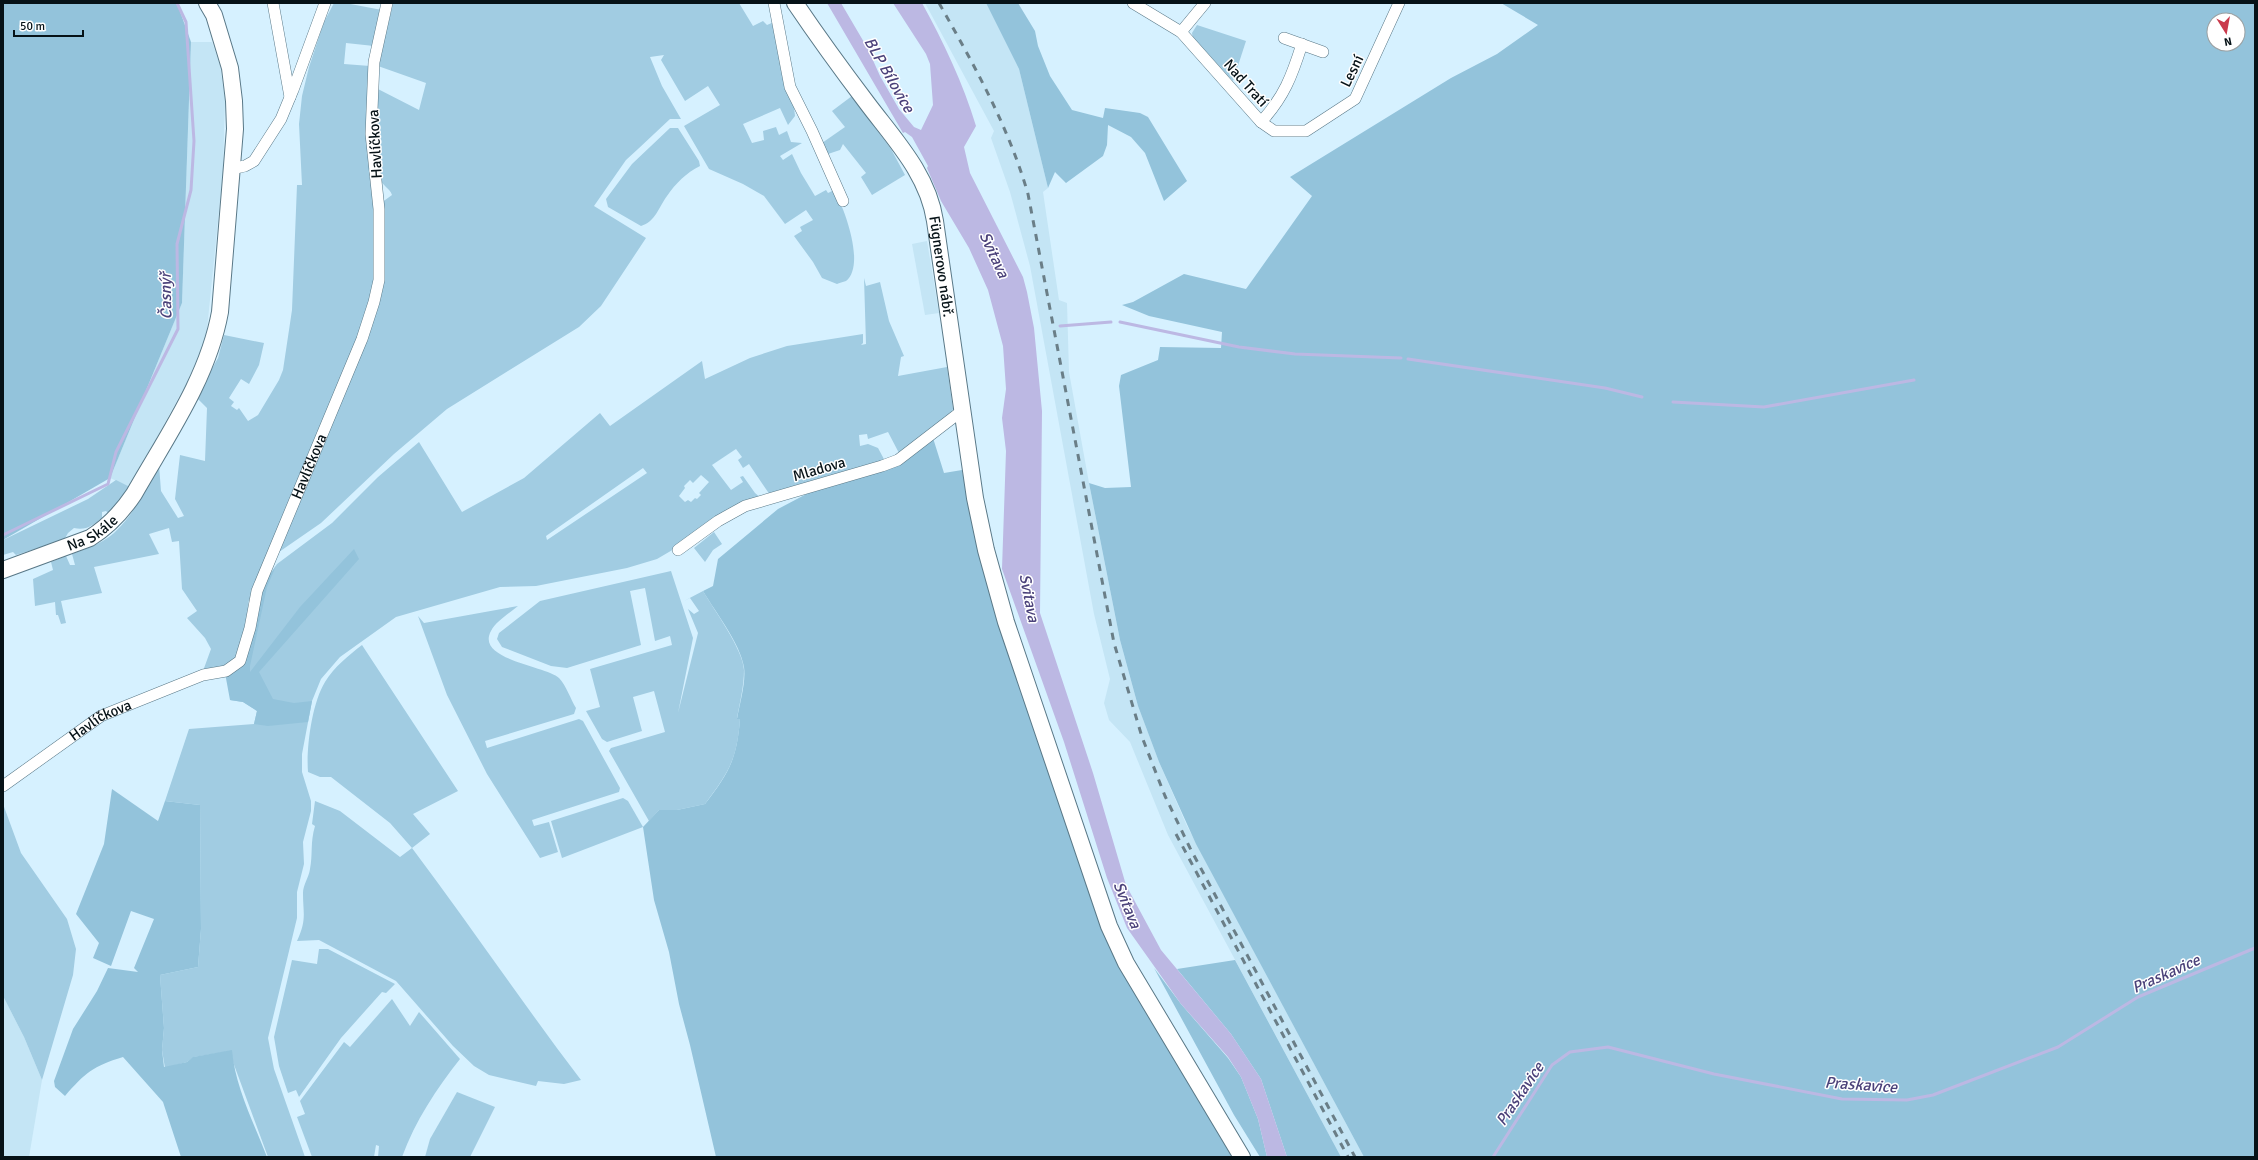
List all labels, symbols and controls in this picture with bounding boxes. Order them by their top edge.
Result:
scale bar [14,12,83,38]
north arrow [2206,12,2246,52]
text: 50 m [20,19,45,34]
water label: BLP Bílovice [859,34,919,117]
text: N [2223,34,2233,48]
street label: Lesní [1337,52,1367,90]
street label: Nad Tratí [1220,55,1272,111]
street label: Havlíčkova [364,109,386,179]
street label: Fügnerovo nábř. [925,214,958,318]
water label: Svitava [975,229,1014,282]
water label: Časnýř [156,269,176,319]
street label: Havlíčkova [287,431,331,502]
street label: Mladova [791,453,847,485]
street label: Na Skále [64,511,122,555]
water label: Svitava [1015,572,1044,625]
street label: Havlíčkova [66,696,134,745]
water label: Svitava [1109,879,1146,932]
water label: Praskavice [2129,950,2204,998]
water label: Praskavice [1491,1058,1549,1130]
water label: Praskavice [1824,1072,1899,1098]

